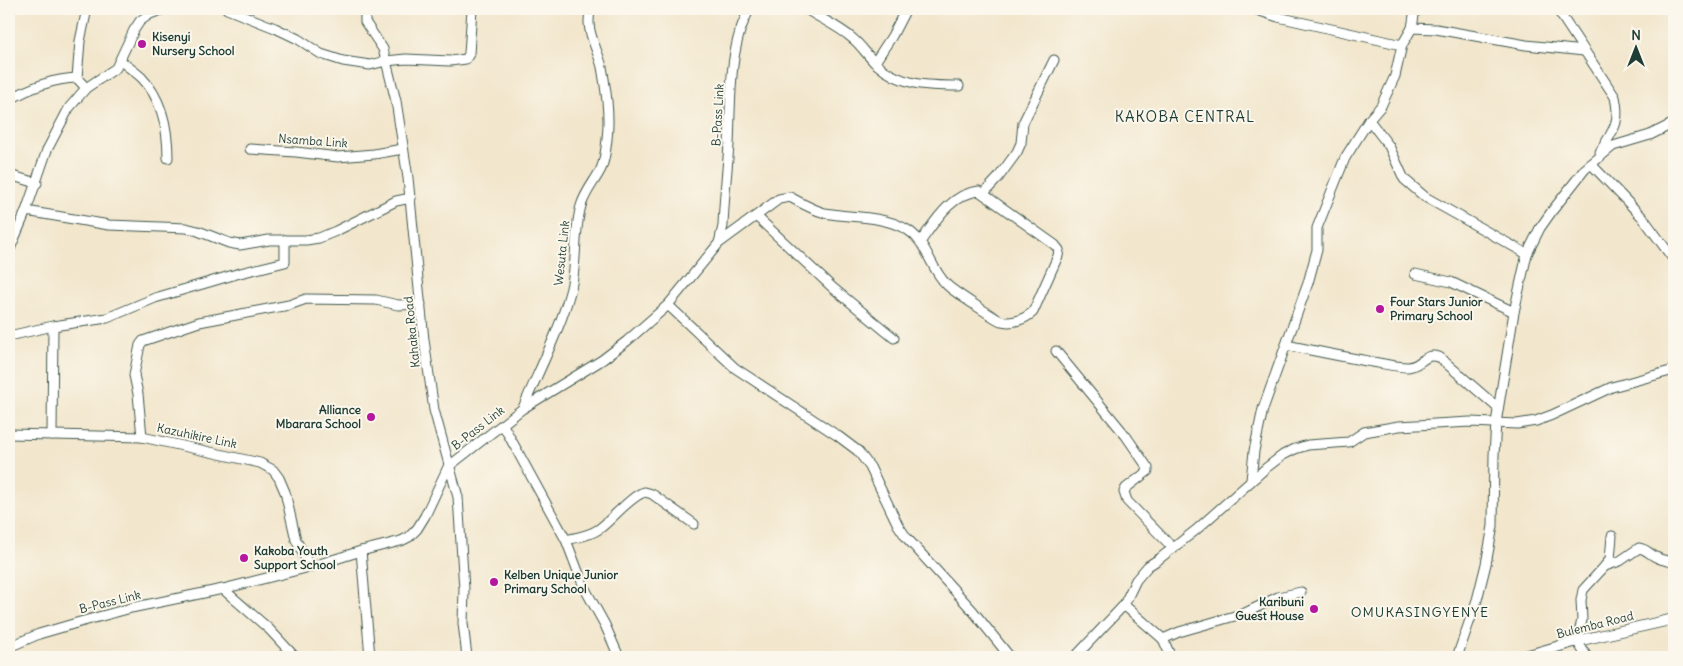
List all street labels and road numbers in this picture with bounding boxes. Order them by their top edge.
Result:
street label: B-Pass Link [708,83,727,147]
street label: Nsamba Link [278,131,348,150]
street label: Wesuta Link [551,220,572,286]
street label: Kahaka Road [400,296,423,369]
street label: B-Pass Link [448,402,507,453]
street label: Kazuhikire Link [156,420,239,451]
street label: B-Pass Link [78,587,142,616]
street label: Bulemba Road [1555,608,1635,641]

